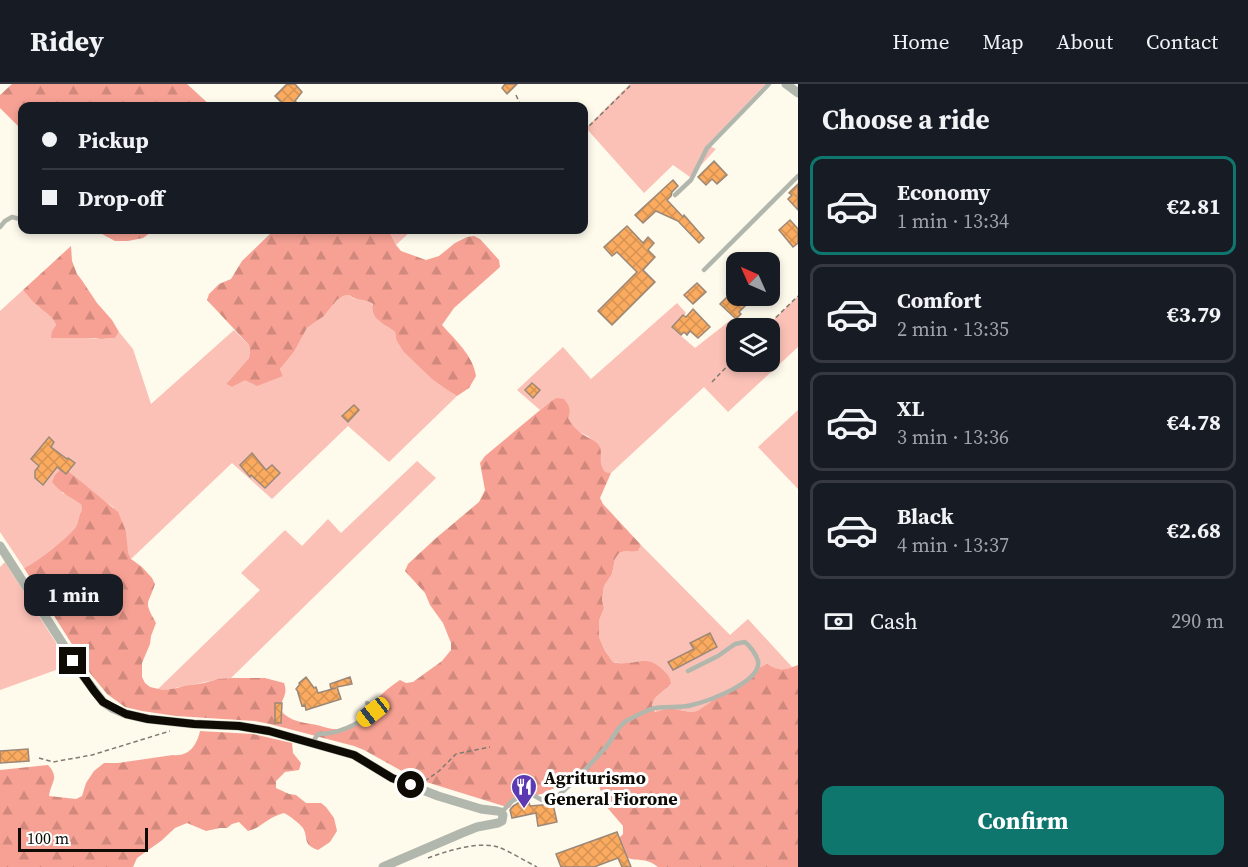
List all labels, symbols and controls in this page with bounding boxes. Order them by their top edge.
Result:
text: Ridey [30,22,104,60]
text: Home [892,27,950,56]
text: Map [983,27,1024,56]
text: About [1057,27,1113,56]
text: Contact [1146,27,1218,56]
text: Choose a ride [822,101,990,138]
text: Pickup [78,125,149,155]
text: Economy [897,177,991,207]
icon: car [825,179,879,233]
text: Drop-off [78,183,164,213]
text: €2.81 [1167,191,1221,221]
text: 1 min · 13:34 [897,207,1009,235]
north arrow [726,252,780,306]
map controls [726,252,780,372]
text: Comfort [897,285,981,315]
icon: car [825,287,879,341]
text: €3.79 [1167,299,1221,329]
text: 2 min · 13:35 [897,315,1009,343]
button: layers [726,318,780,372]
text: XL [897,393,924,423]
icon: car [825,395,879,449]
text: €4.78 [1167,407,1221,437]
text: 3 min · 13:36 [897,423,1009,451]
text: Black [897,501,954,531]
icon: car [825,503,879,557]
text: €2.68 [1167,515,1221,545]
text: 4 min · 13:37 [897,531,1009,559]
callout: 1 min [23,574,122,616]
text: 1 min [48,581,99,609]
icon: cash [822,605,855,638]
text: Cash [870,606,918,636]
text: 290 m [1171,607,1224,635]
route end [59,647,86,674]
car [353,694,393,730]
place label: Agriturismo General Fiorone [544,765,678,811]
route start [397,771,424,798]
restaurant icon: Agriturismo General Fiorone [509,772,539,810]
button: Confirm [822,786,1224,855]
scale bar [18,825,148,852]
text: 100 m [27,827,69,849]

